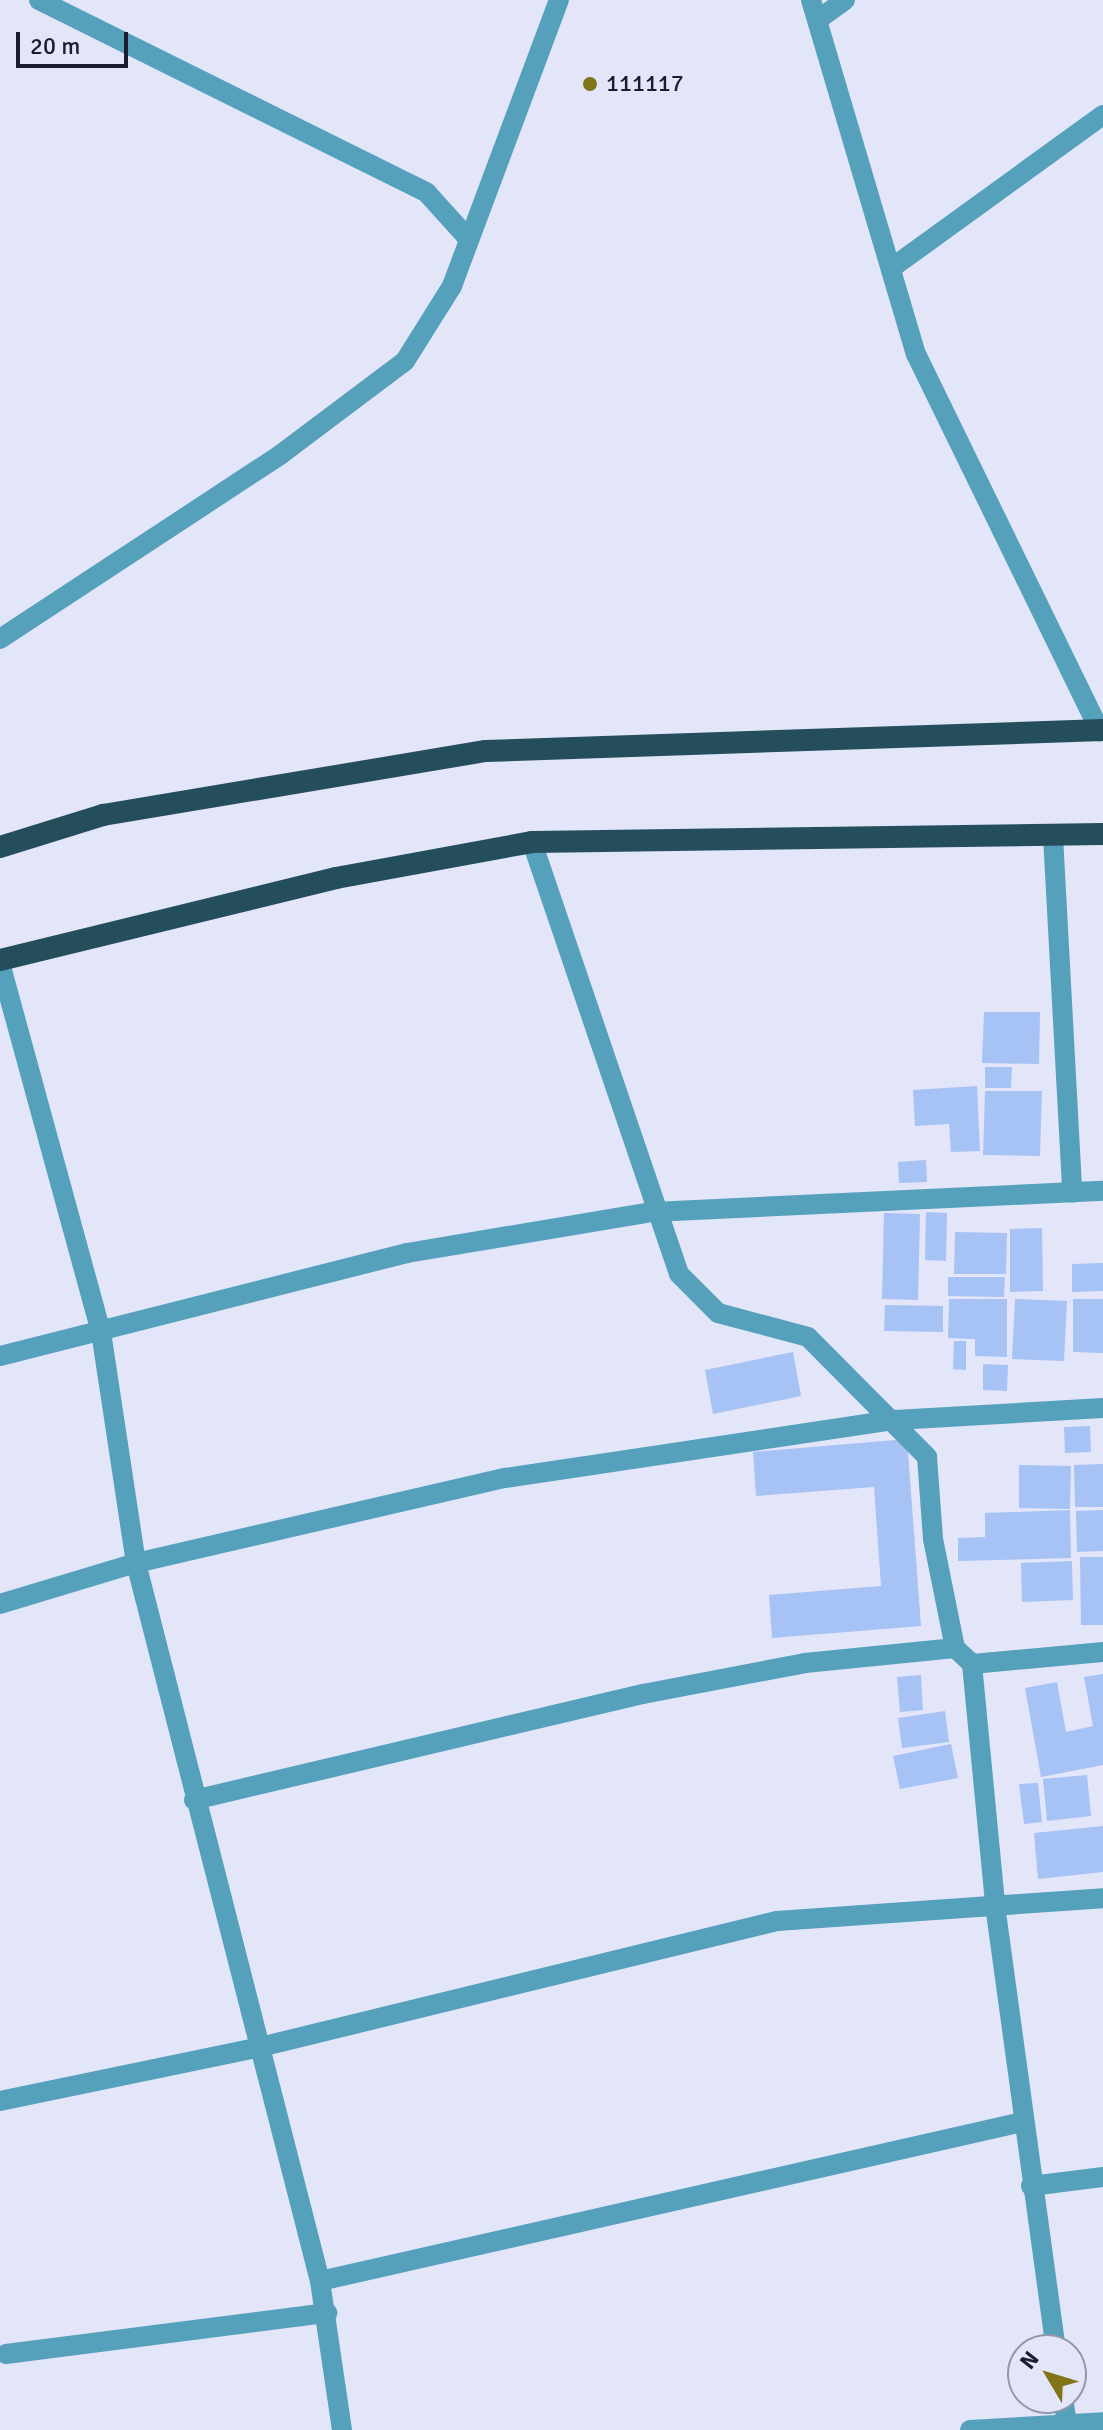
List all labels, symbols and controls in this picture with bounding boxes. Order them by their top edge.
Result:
scale bar [20,16,132,66]
text: 20 m [30,31,80,61]
place label: 111117 [606,70,684,98]
marker: 111117 [581,75,599,93]
north arrow [1007,2334,1087,2414]
text: N [1014,2346,1045,2374]

